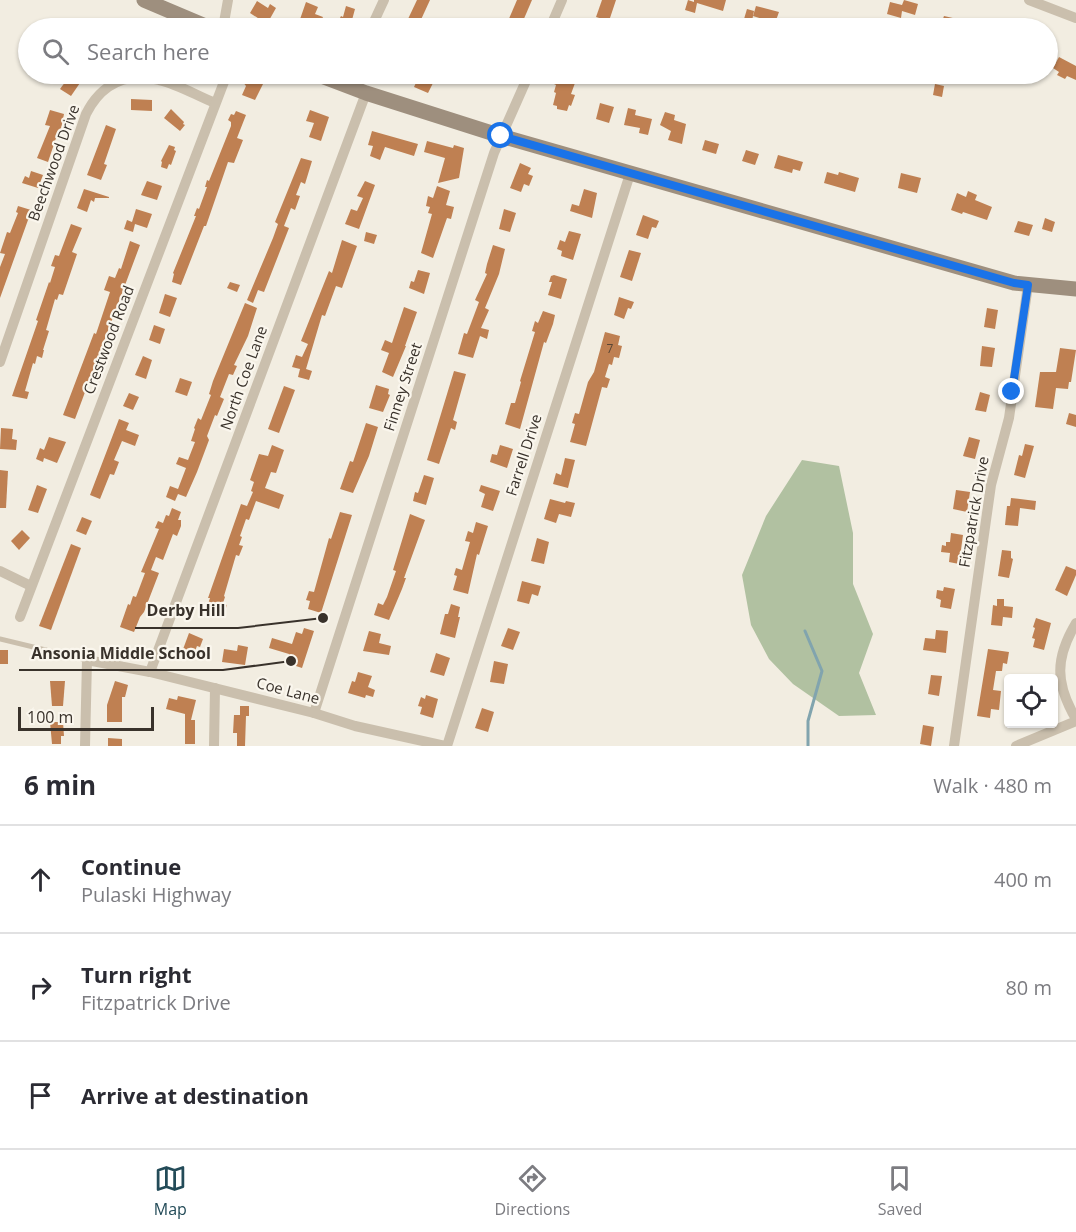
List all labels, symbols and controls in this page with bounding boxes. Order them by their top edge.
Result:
search box [18,18,1058,84]
icon: search [39,35,72,68]
text: Search here [87,36,210,66]
street label: Beechwood Drive [23,102,83,224]
route start [487,122,513,148]
street label: Crestwood Road [78,282,138,397]
street label: North Coe Lane [215,323,271,433]
street label: Finney Street [378,340,426,433]
house number: 7 [607,340,614,357]
route end [998,378,1024,404]
street label: Farrell Drive [500,411,546,498]
street label: Fitzpatrick Drive [953,455,993,569]
callout: Derby Hill [135,594,238,628]
text: Derby Hill [147,599,225,621]
callout: Ansonia Middle School [19,636,223,670]
text: Ansonia Middle School [31,642,211,664]
street label: Coe Lane [254,672,322,708]
map controls [1004,674,1058,728]
button: locate [1004,674,1058,728]
scale bar [18,704,154,732]
text: 100 m [27,706,73,728]
text: 6 min [24,767,96,803]
text: Walk · 480 m [933,772,1052,799]
text: Continue [81,851,181,881]
icon: ahead [24,863,57,896]
text: 400 m [994,866,1052,893]
text: Pulaski Highway [81,881,231,908]
text: Turn right [81,959,192,989]
icon: right [24,971,57,1004]
text: 80 m [1005,974,1052,1001]
text: Fitzpatrick Drive [81,989,231,1016]
icon: arrive [24,1079,57,1112]
text: Arrive at destination [81,1080,309,1110]
tab: Map [154,1162,187,1220]
tab: Directions [494,1162,570,1220]
tab: Saved [878,1162,922,1220]

